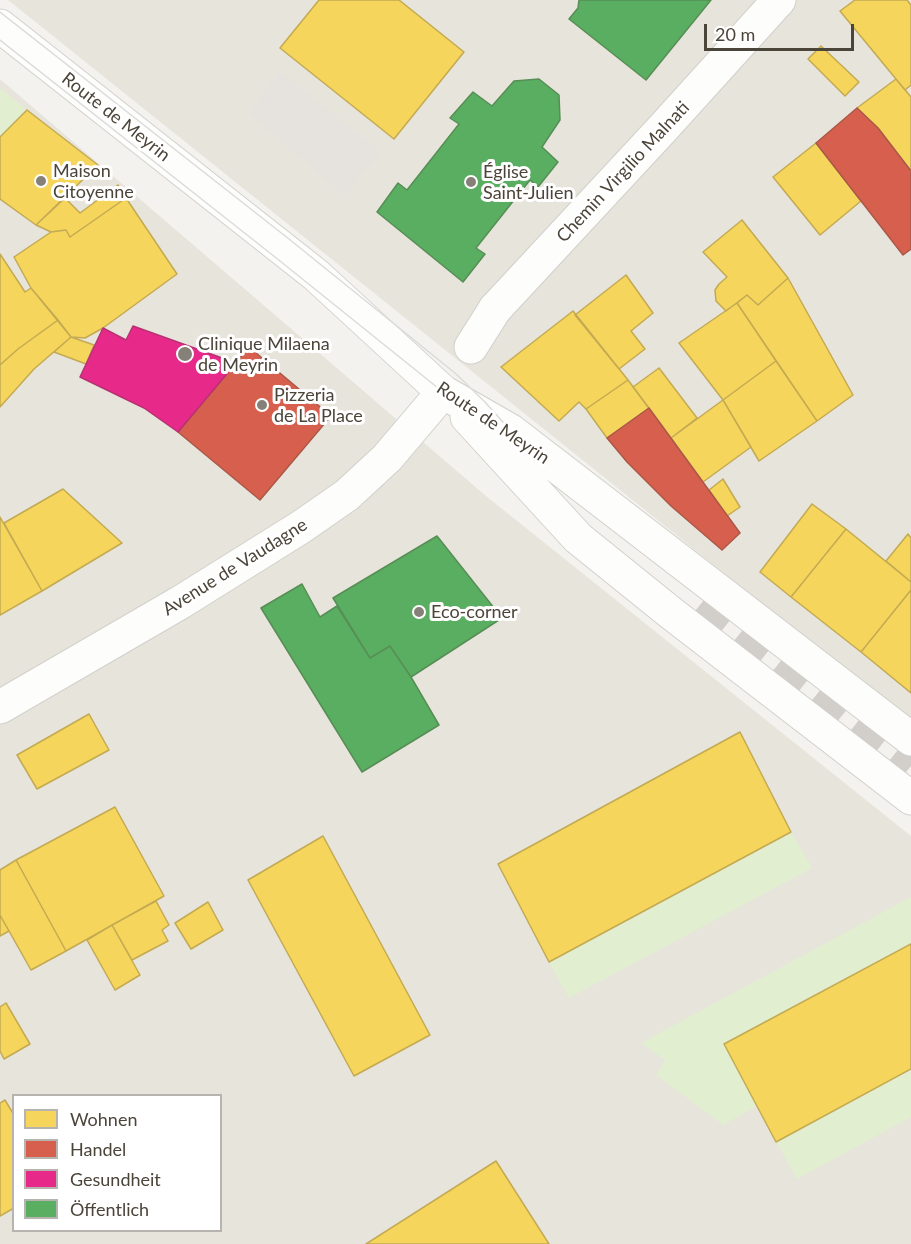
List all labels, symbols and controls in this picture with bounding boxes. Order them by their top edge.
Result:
scale bar [707,12,857,50]
text: 20 m [715,23,755,45]
street label: Route de Meyrin [58,68,174,166]
street label: Chemin Virgilio Malnati [552,97,694,247]
place label: Maison Citoyenne [53,160,134,202]
place label: Église Saint-Julien [483,161,573,204]
marker: Maison Citoyenne [34,174,48,188]
marker: Église Saint-Julien [464,175,478,189]
place label: Clinique Milaena de Meyrin [198,333,330,376]
marker: Clinique Milaena de Meyrin [176,345,194,363]
street label: Route de Meyrin [432,377,554,469]
place label: Pizzeria de La Place [274,384,363,426]
marker: Pizzeria de La Place [255,398,269,412]
street label: Avenue de Vaudagne [159,514,311,620]
place label: Eco-corner [431,601,518,623]
marker: Eco-corner [412,605,426,619]
legend [12,1094,222,1232]
text: Wohnen [70,1108,137,1130]
text: Handel [70,1138,126,1160]
text: Gesundheit [70,1168,161,1190]
text: Öffentlich [70,1198,149,1220]

